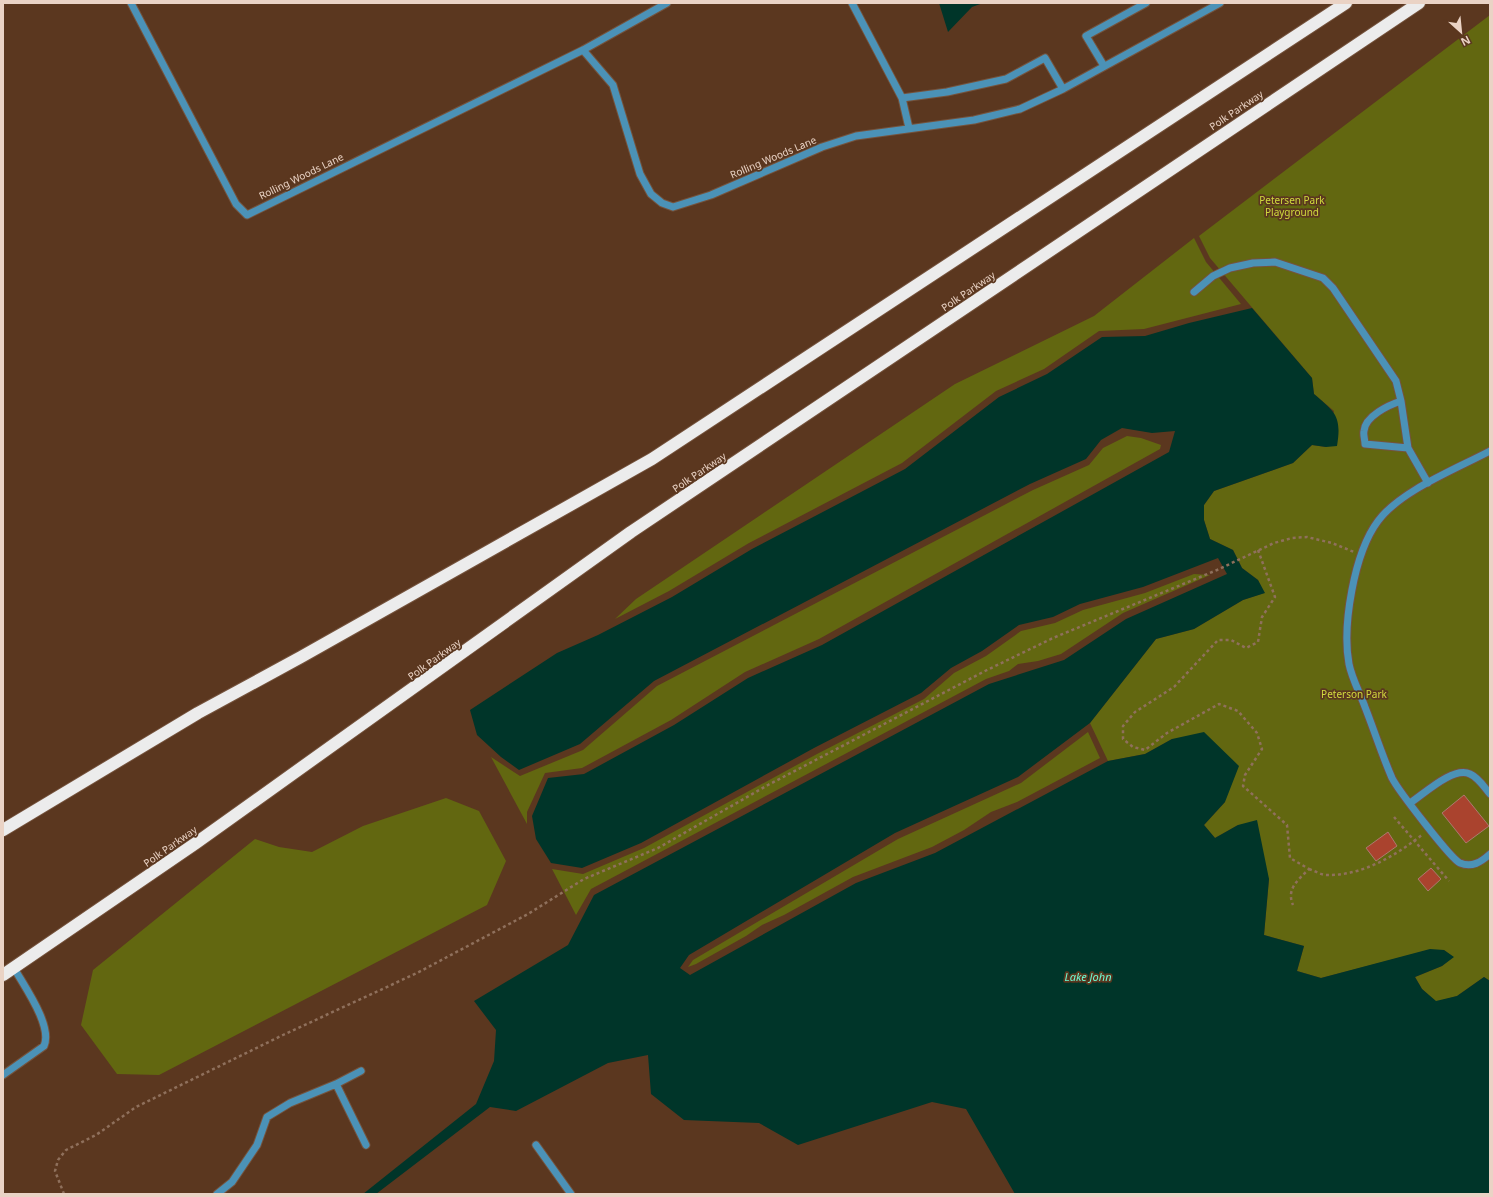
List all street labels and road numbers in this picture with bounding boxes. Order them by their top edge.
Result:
street label: Polk Parkway [1206,86,1266,133]
street label: Rolling Woods Lane [728,132,819,181]
street label: Rolling Woods Lane [256,149,346,203]
street label: Polk Parkway [938,267,998,314]
street label: Polk Parkway [669,448,729,495]
street label: Polk Parkway [405,634,464,683]
street label: Polk Parkway [140,822,200,870]

